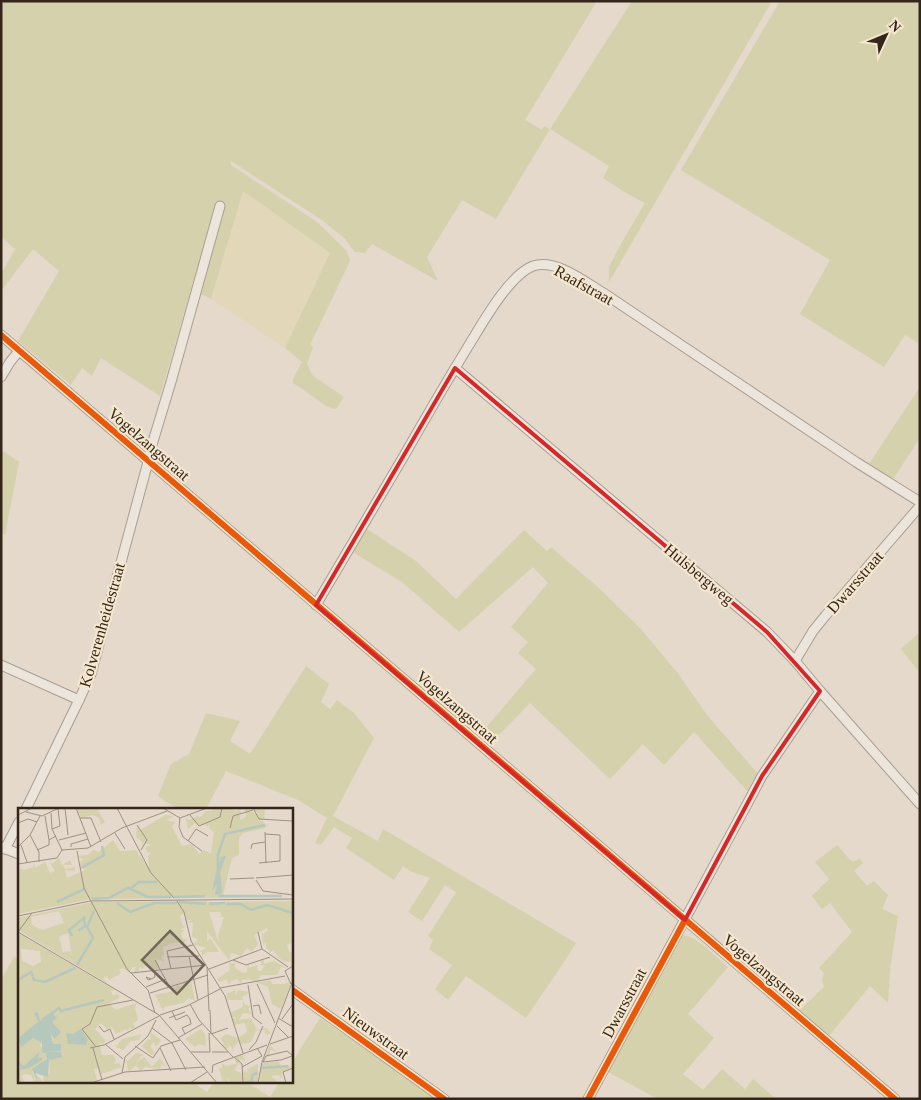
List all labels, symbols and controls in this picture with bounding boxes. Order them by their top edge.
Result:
north arrow [861,10,911,60]
text: N [886,17,904,35]
street label: Raafstraat [552,262,617,308]
street label: Vogelzangstraat [104,404,193,485]
street label: Hulsbergweg [660,540,737,609]
street label: Dwarsstraat [824,547,887,616]
street label: Kolverenheidestraat [76,560,128,689]
street label: Vogelzangstraat [412,667,501,748]
inset map [18,808,292,1082]
street label: Vogelzangstraat [719,931,809,1010]
street label: Dwarsstraat [599,965,650,1041]
street label: Nieuwstraat [340,1003,413,1063]

